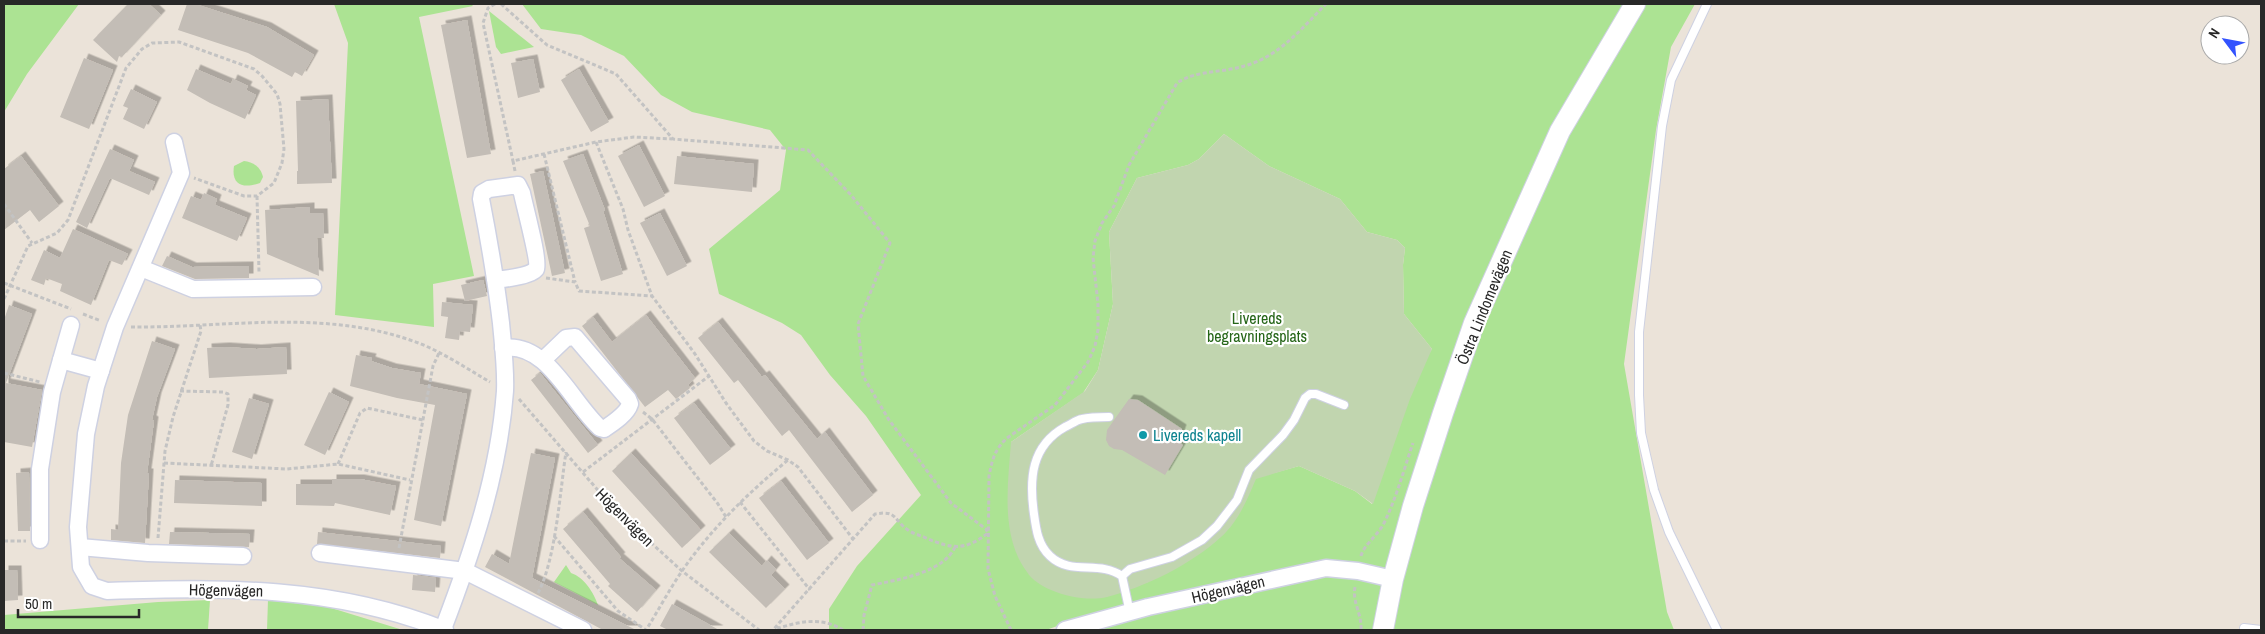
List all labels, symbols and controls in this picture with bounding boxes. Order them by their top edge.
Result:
north arrow [2200,15,2250,65]
text: N [2204,25,2224,41]
street label: Östra Lindomevägen [1451,246,1517,368]
park label: Livereds begravningsplats [1207,307,1307,347]
place label: Livereds kapell [1153,424,1241,446]
marker: Livereds kapell [1137,429,1149,441]
street label: Högenvägen [591,483,659,551]
street label: Högenvägen [1189,570,1267,608]
street label: Högenvägen [189,578,263,602]
scale bar [18,586,139,618]
text: 50 m [25,593,52,614]

